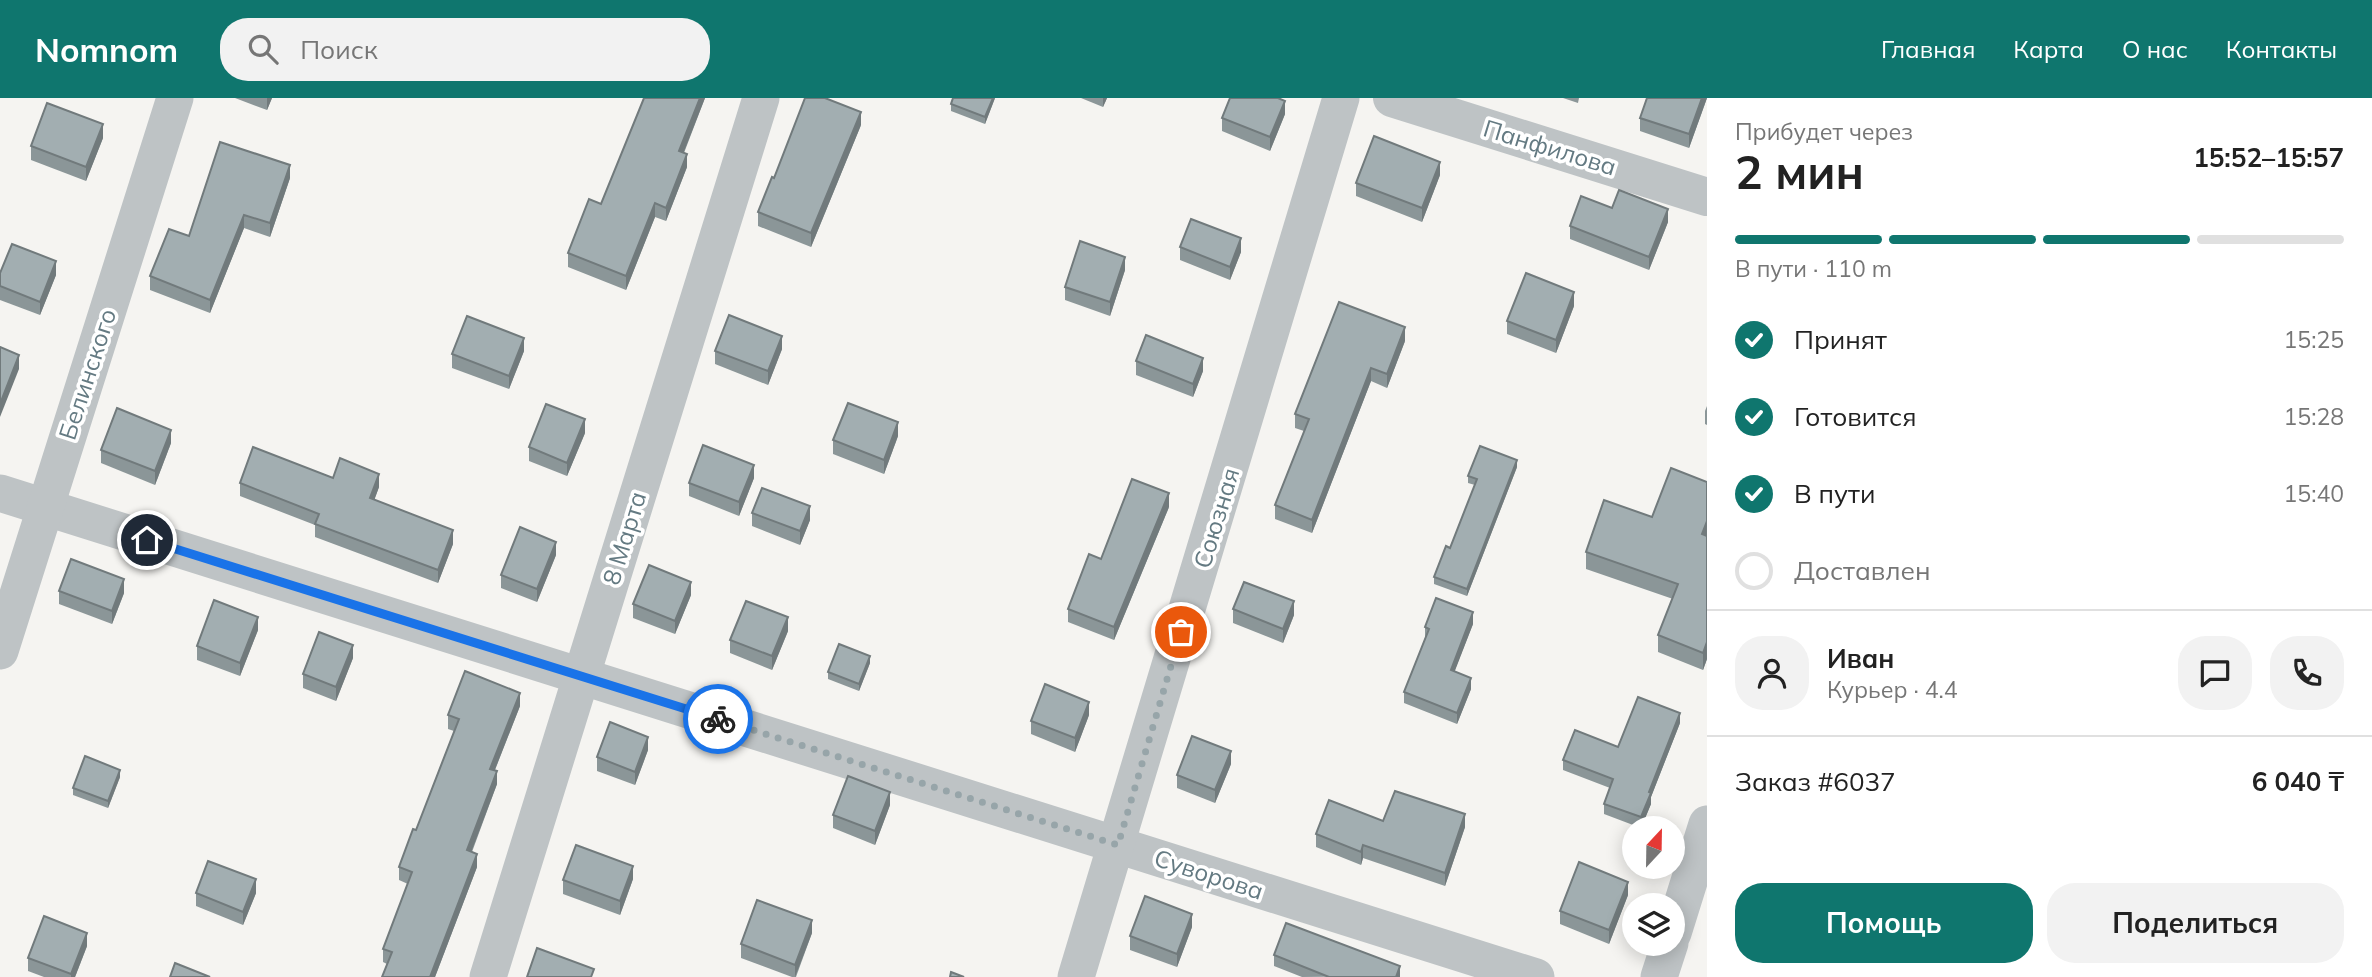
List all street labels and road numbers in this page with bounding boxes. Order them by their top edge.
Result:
street label: Панфилова [1480,113,1620,181]
street label: Белинского [52,305,122,443]
street label: Союзная [1187,464,1245,572]
street label: 8 Марта [596,488,652,588]
street label: Суворова [1151,842,1267,906]

